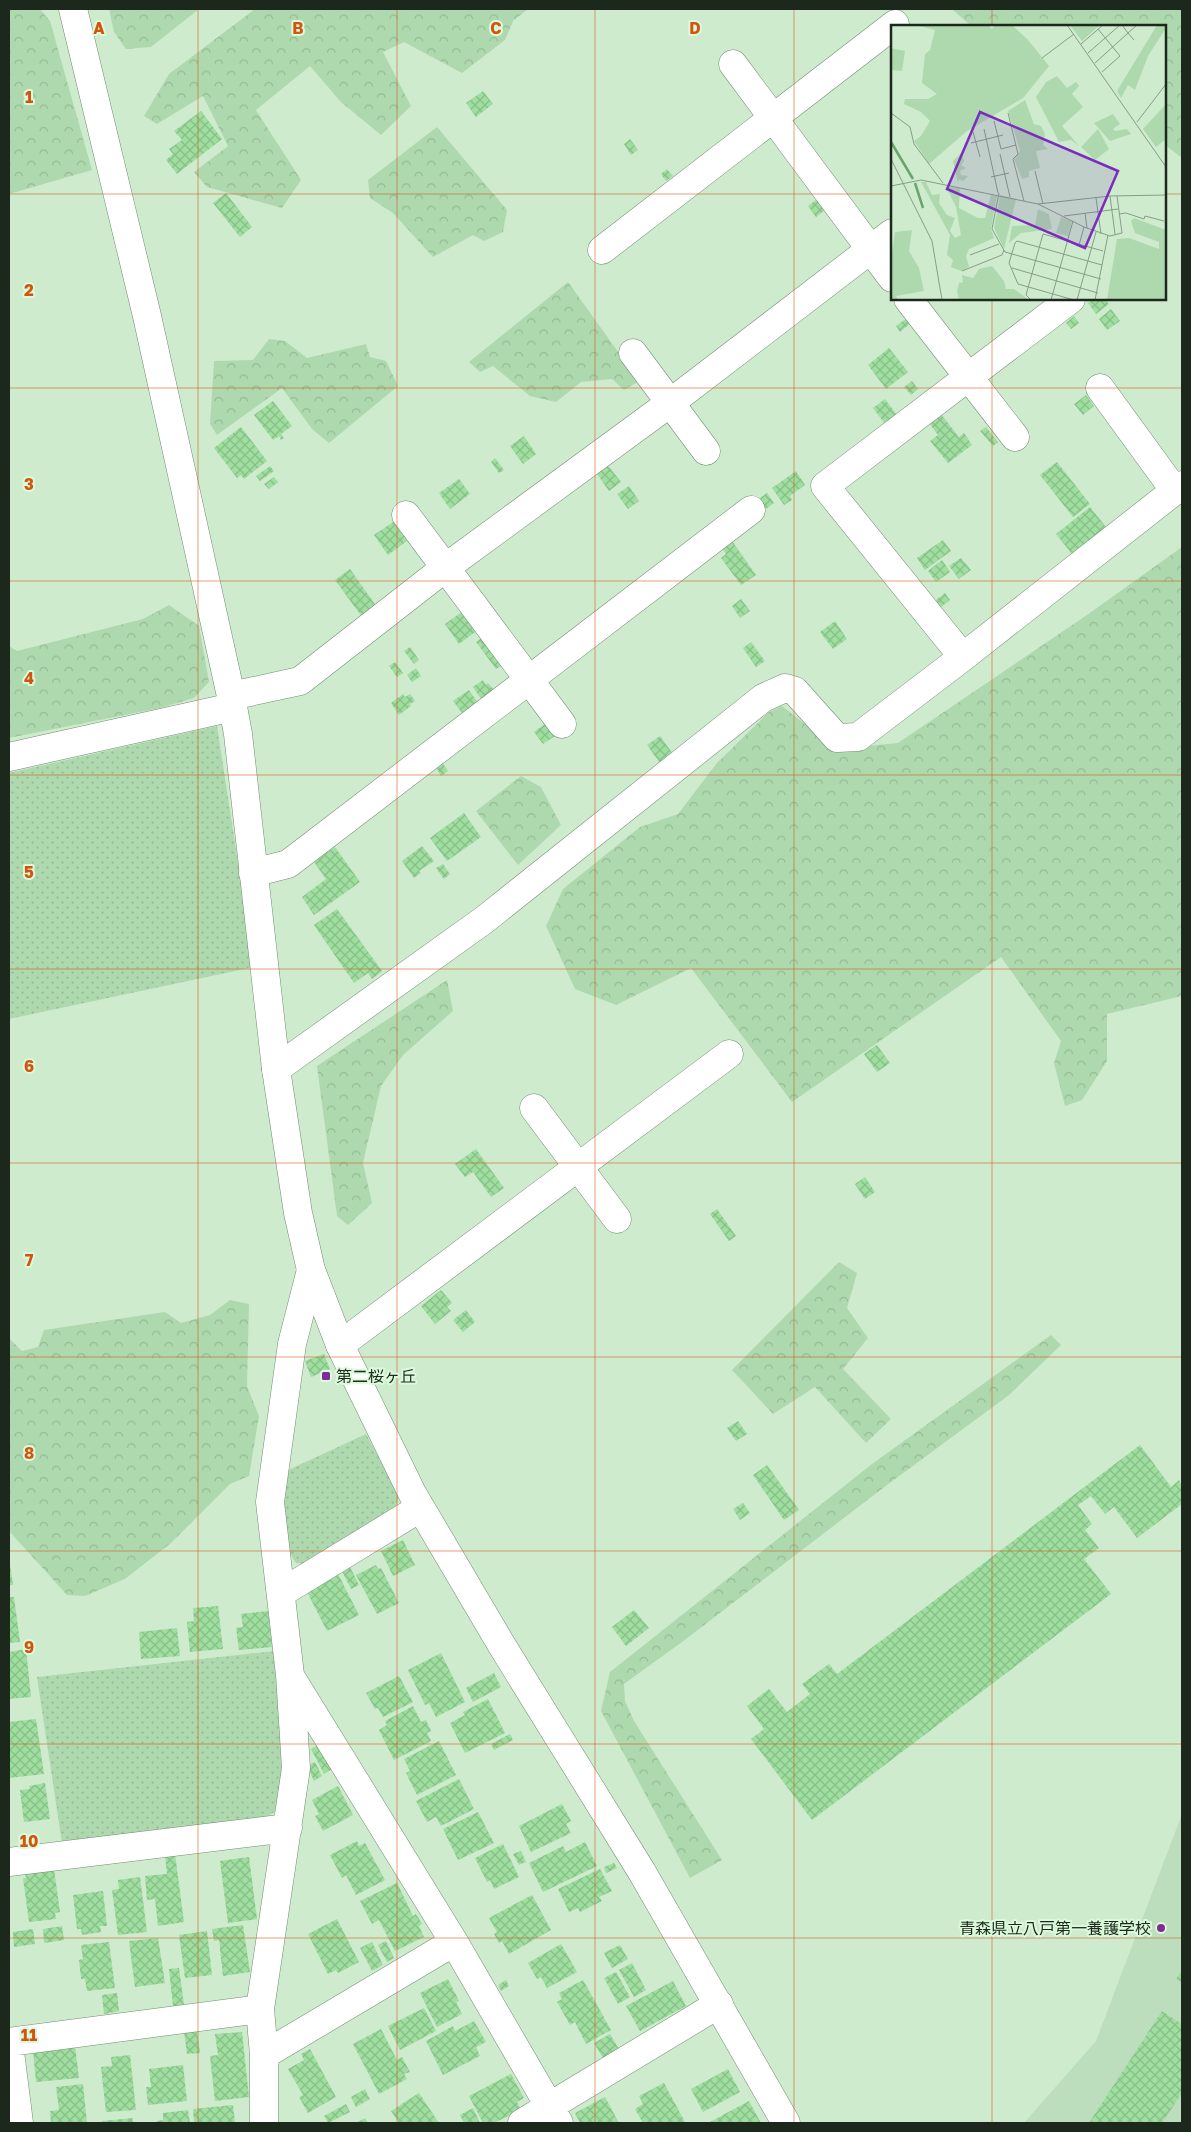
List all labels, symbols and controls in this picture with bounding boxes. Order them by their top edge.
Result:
text: A [93,18,105,38]
text: B [292,18,304,38]
text: C [490,18,502,38]
text: D [689,18,701,38]
inset map [891,25,1166,300]
text: 1 [25,87,33,107]
text: 2 [24,280,34,300]
text: 3 [24,474,34,494]
text: 4 [24,668,34,688]
text: 5 [24,862,34,882]
text: 6 [24,1056,34,1076]
text: 7 [25,1250,34,1270]
place label: 第二桜ヶ丘 [336,1366,416,1386]
marker: 第二桜ヶ丘 [320,1370,332,1382]
text: 8 [24,1443,34,1463]
text: 9 [24,1637,34,1657]
text: 10 [20,1831,38,1851]
place label: 青森県立八戸第一養護学校 [959,1918,1151,1938]
marker: 青森県立八戸第一養護学校 [1155,1922,1167,1934]
text: 11 [21,2025,37,2045]

